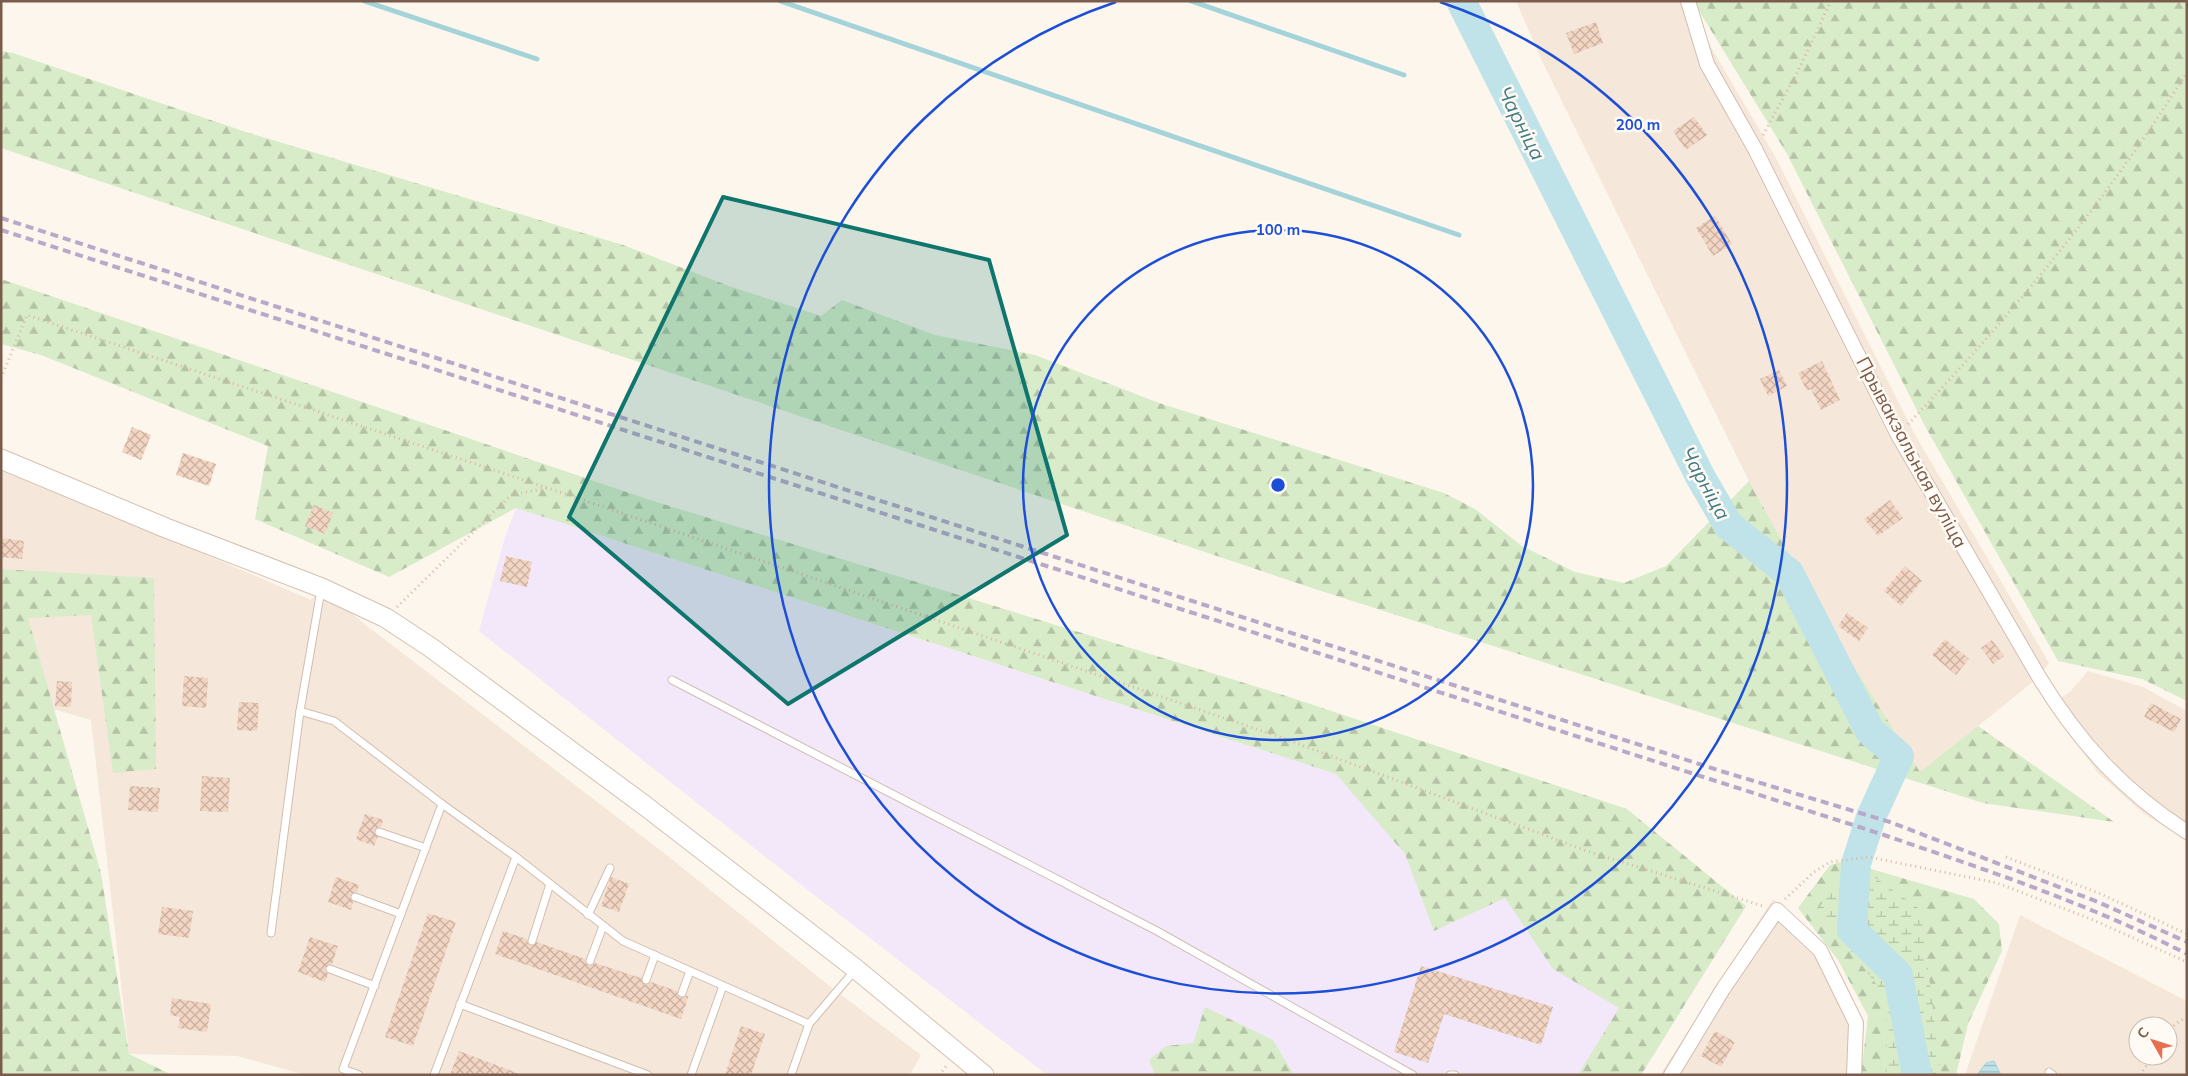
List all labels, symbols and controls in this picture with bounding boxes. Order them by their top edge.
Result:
water label: Чарніца [1493,82,1551,164]
text: 200 m [1616,115,1660,134]
text: 100 m [1256,220,1300,239]
street label: Прывакзальная вуліца [1851,352,1973,552]
water label: Чарніца [1676,442,1736,524]
centre of rings [1269,476,1287,494]
north arrow [2128,1016,2178,1066]
text: С [2133,1023,2153,1042]

